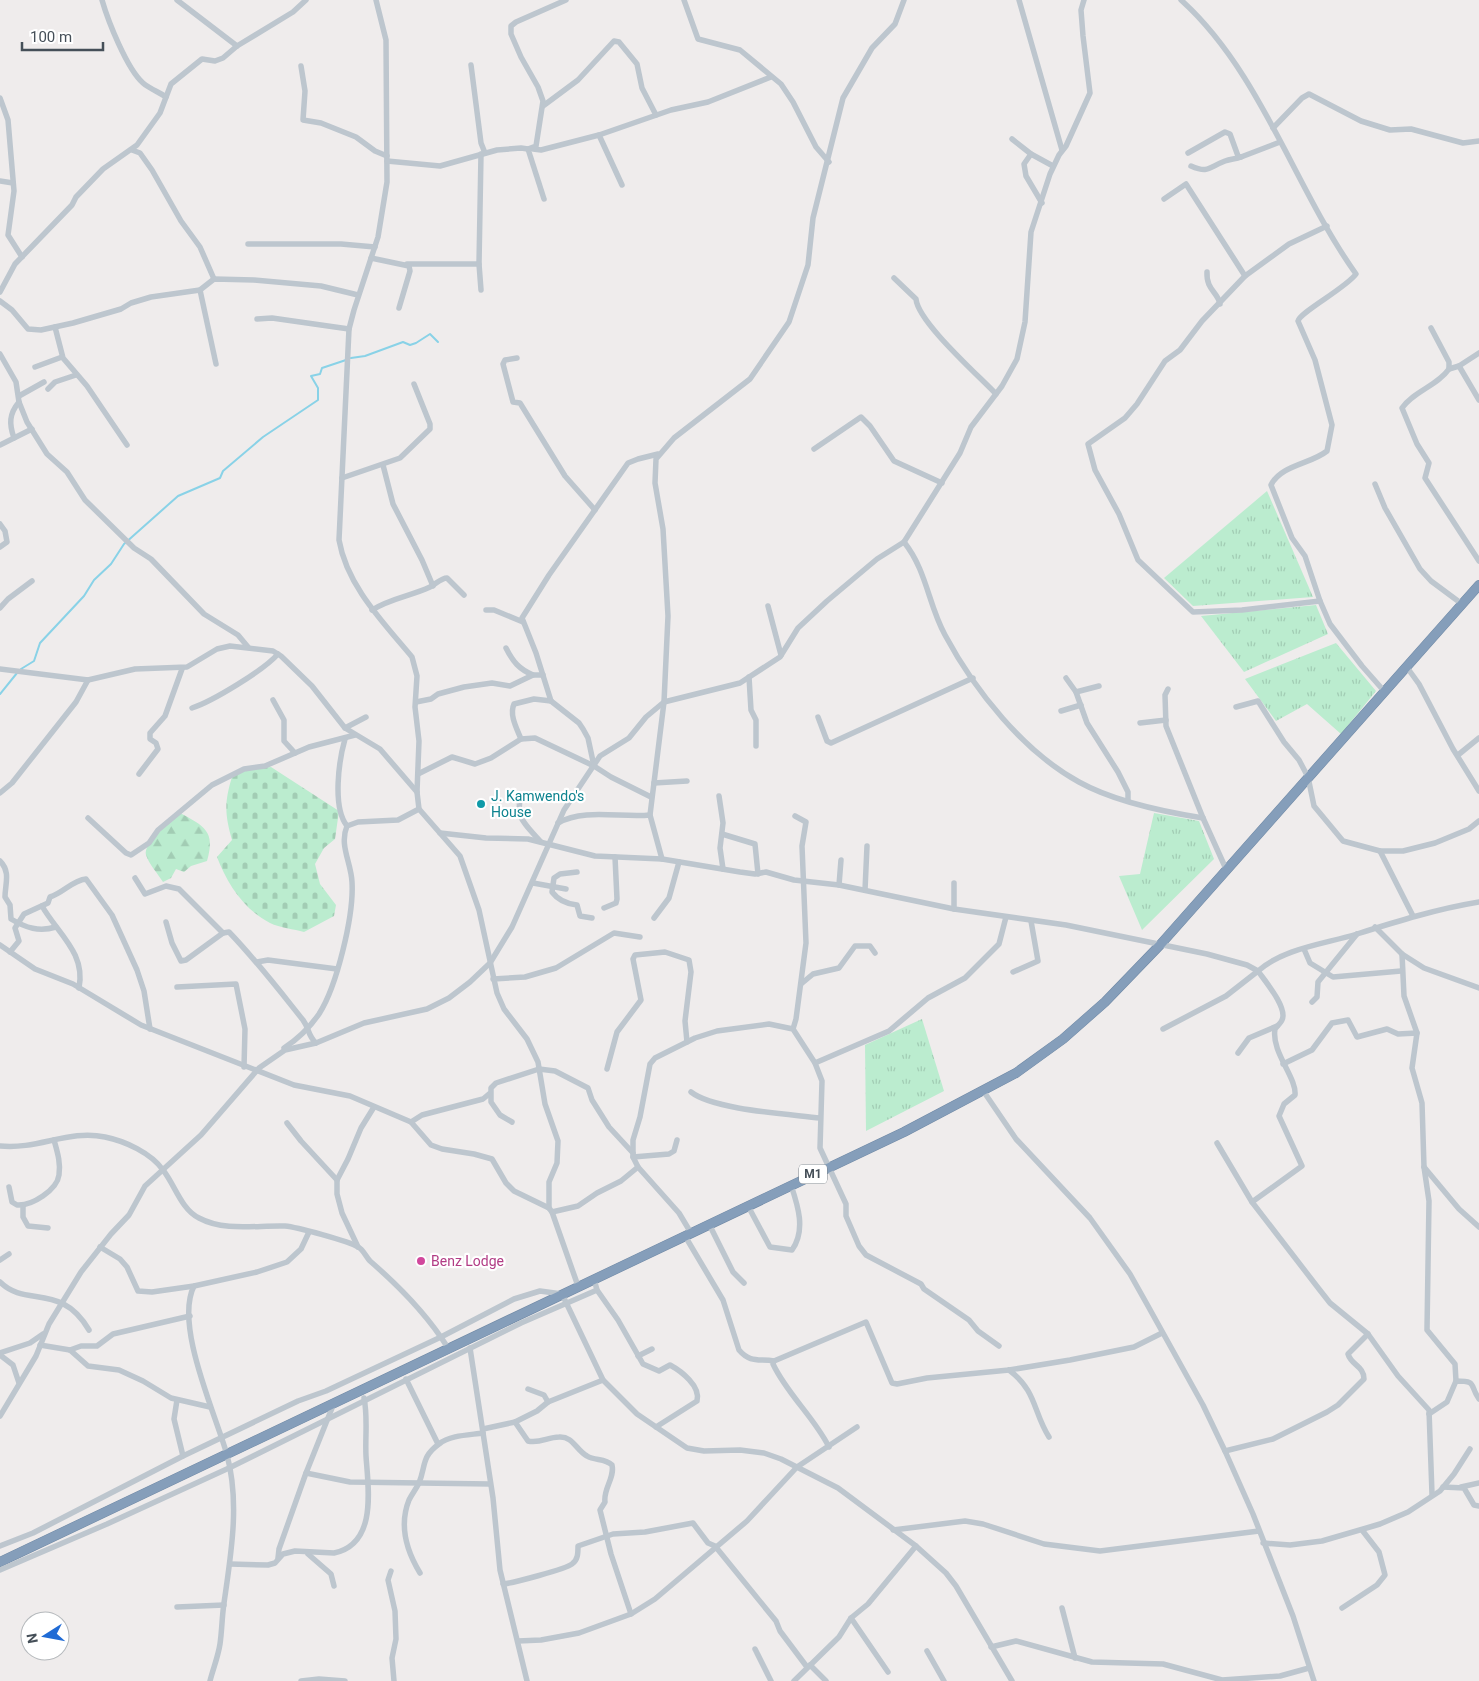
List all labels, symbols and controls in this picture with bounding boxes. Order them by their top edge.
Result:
scale bar [22,20,104,52]
text: 100 m [30,28,72,46]
place label: J. Kamwendo's House [491,788,584,820]
marker: J. Kamwendo's House [475,798,487,810]
road number: M1 [799,1164,827,1184]
place label: Benz Lodge [431,1253,504,1269]
marker: Benz Lodge [415,1255,427,1267]
north arrow [20,1611,70,1661]
text: N [23,1632,41,1645]

